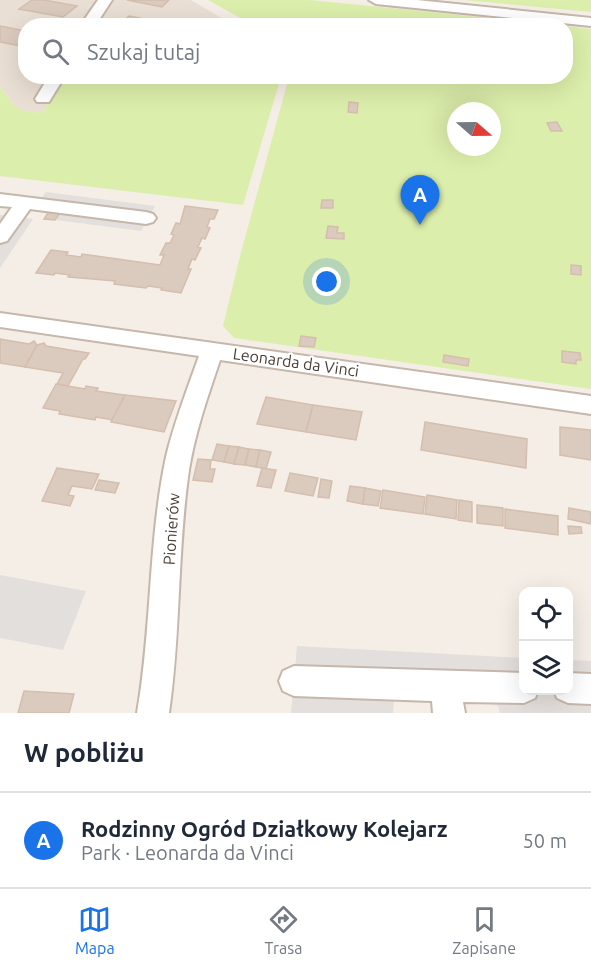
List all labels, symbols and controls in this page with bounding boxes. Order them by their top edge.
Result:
search box [18,18,573,84]
icon: search [39,35,72,68]
text: Szukaj tutaj [87,39,200,64]
north arrow [447,102,501,156]
pin: A [400,176,440,225]
your location [312,267,341,296]
street label: Leonarda da Vinci [232,344,360,380]
street label: Pionierów [159,492,183,566]
map controls [519,587,573,695]
button: locate [519,587,573,641]
button: layers [519,641,573,695]
text: W pobliżu [24,738,145,767]
text: Rodzinny Ogród Działkowy Kolejarz [81,816,448,841]
text: A [36,829,51,852]
text: 50 m [523,829,567,852]
text: Park · Leonarda da Vinci [81,841,294,864]
tab: Mapa [75,903,115,957]
tab: Trasa [265,903,302,957]
tab: Zapisane [452,903,516,957]

